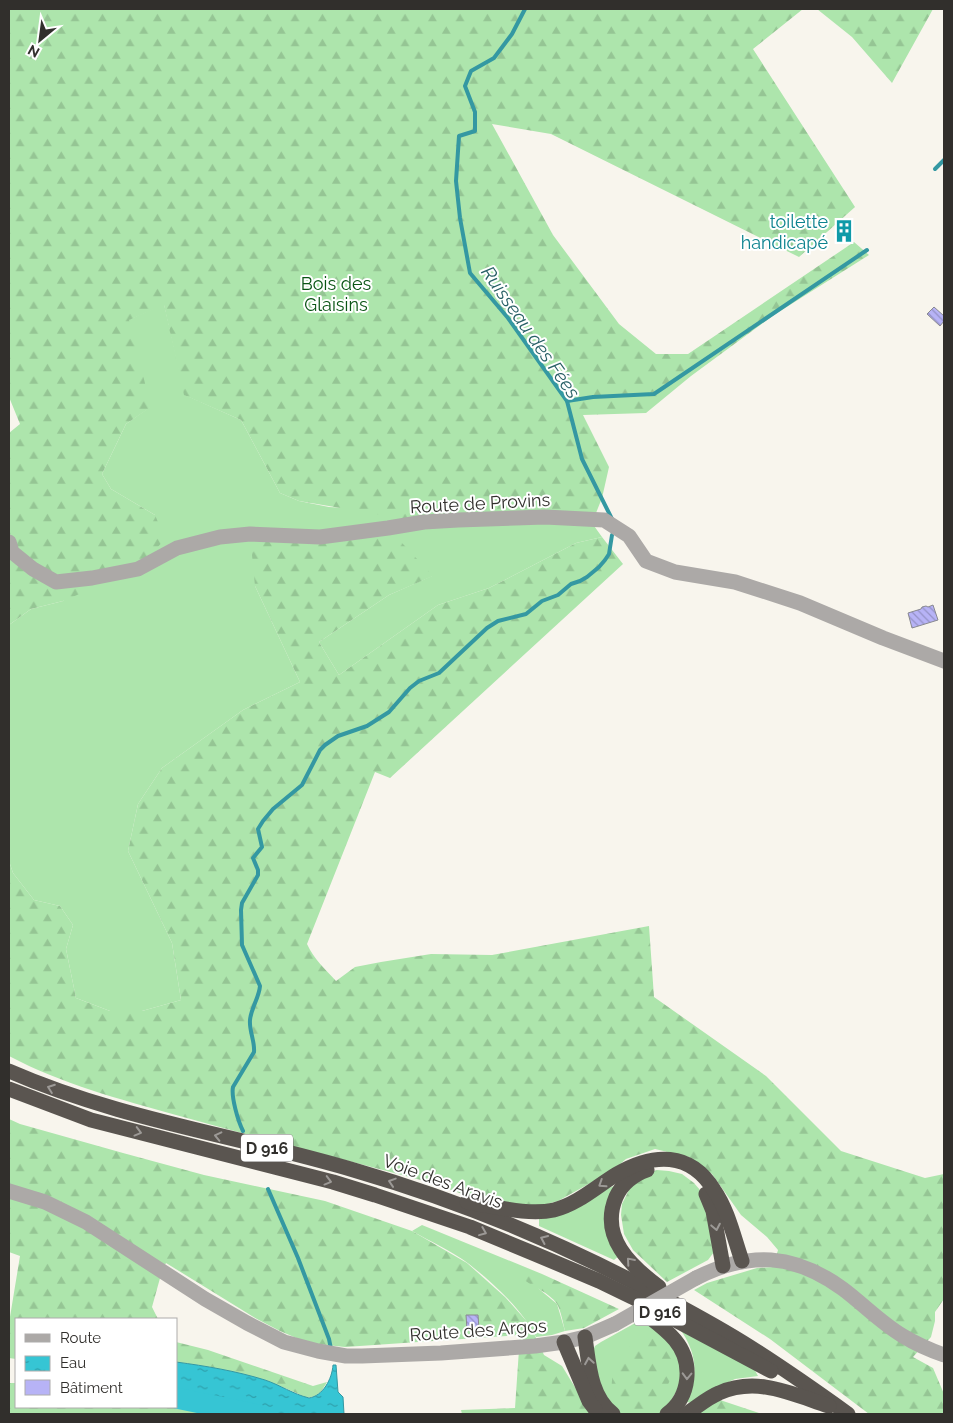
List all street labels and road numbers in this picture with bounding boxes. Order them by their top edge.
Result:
street label: Route de Provins [409,489,551,517]
road number: D 916 [241,1134,293,1162]
street label: Voie des Aravis [380,1150,506,1212]
road number: D 916 [634,1298,686,1325]
street label: Route des Argos [409,1315,547,1345]

